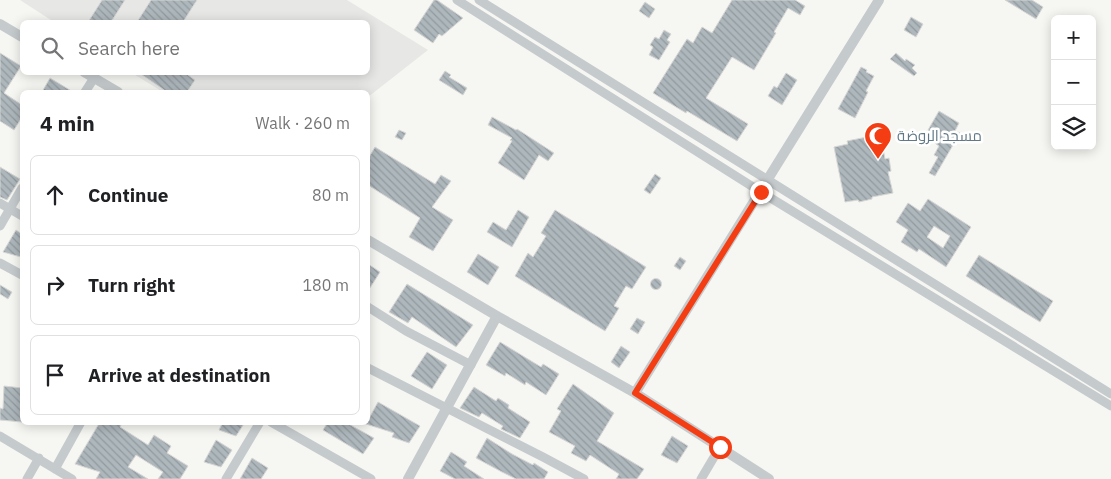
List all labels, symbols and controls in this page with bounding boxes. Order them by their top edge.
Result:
map controls [1051,15,1096,150]
button: + [1051,15,1096,60]
search box [20,20,370,75]
icon: search [38,34,66,62]
text: Search here [78,36,180,60]
button: − [1051,60,1096,105]
button: layers [1051,105,1096,150]
text: 4 min [40,109,95,137]
text: Walk · 260 m [255,113,350,133]
mosque icon: مسجد الروضة [863,121,893,160]
place label: مسجد الروضة [897,126,982,145]
icon: ahead [41,181,69,209]
route end [750,181,773,204]
text: Continue [88,183,168,207]
text: 80 m [312,185,349,205]
icon: right [41,271,69,299]
text: Turn right [88,273,175,297]
text: 180 m [302,275,349,295]
icon: arrive [41,361,69,389]
text: Arrive at destination [88,363,271,387]
route start [709,436,732,459]

